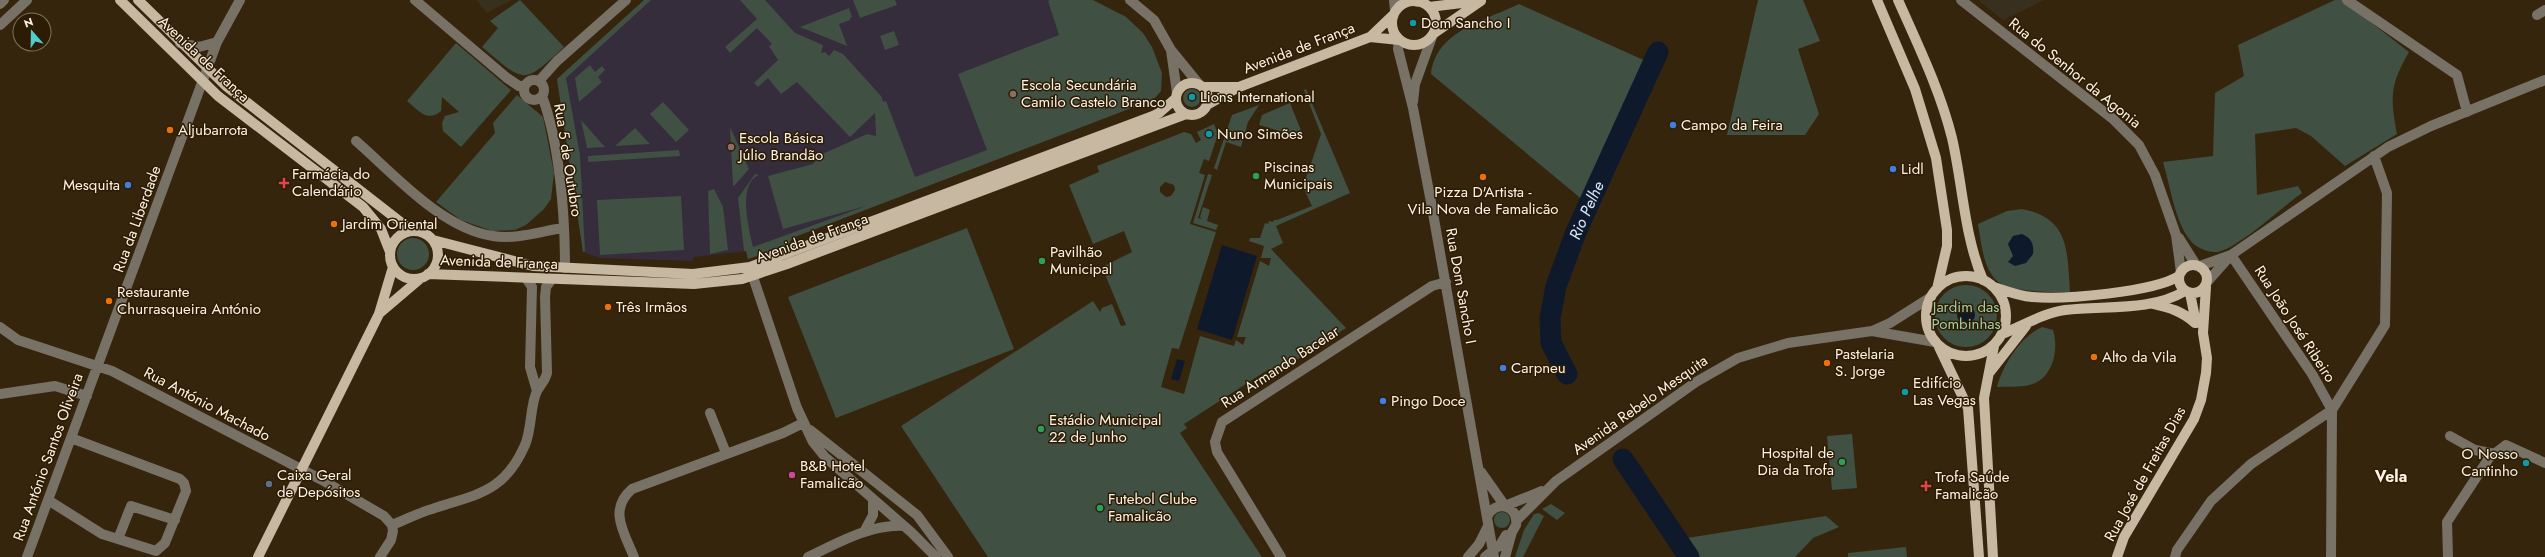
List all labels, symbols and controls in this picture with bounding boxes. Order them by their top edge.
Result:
street label: Avenida de França [153,11,255,107]
north arrow [12,12,52,52]
place label: Dom Sancho I [1421,12,1510,34]
street label: Rua do Senhor da Agonia [2004,13,2146,133]
text: N [22,14,35,32]
street label: Avenida de França [1240,17,1358,79]
marker: Dom Sancho I [1408,18,1418,28]
place label: Escola Secundária Camilo Castelo Branco [1021,74,1165,113]
place label: Lions International [1200,86,1315,108]
marker: Escola Secundária Camilo Castelo Branco [1008,89,1018,99]
marker: Lions International [1187,92,1197,102]
street label: Rua 5 de Outubro [548,102,588,218]
place label: Campo da Feira [1681,114,1783,136]
place label: Aljubarrota [178,119,248,141]
marker: Campo da Feira [1668,120,1678,130]
place label: Nuno Simões [1217,123,1303,145]
marker: Aljubarrota [165,125,175,135]
place label: Escola Básica Júlio Brandão [737,127,824,166]
marker: Nuno Simões [1204,129,1214,139]
marker: Escola Básica Júlio Brandão [726,142,736,152]
place label: Piscinas Municipais [1264,156,1333,195]
place label: Lidl [1901,158,1924,180]
street label: Rua da Liberdade [107,162,167,276]
place label: Farmácia do Calendário [292,163,370,202]
marker: Lidl [1888,164,1898,174]
marker: Piscinas Municipais [1251,171,1261,181]
marker: Pizza D'Artista - Vila Nova de Famalicão [1478,172,1488,182]
place label: Mesquita [63,174,120,196]
water label: Rio Pelhe [1563,177,1610,243]
marker: Farmácia do Calendário [279,178,289,188]
marker: Mesquita [123,180,133,190]
place label: Pizza D'Artista - Vila Nova de Famalicão [1408,181,1558,220]
street label: Avenida de França [753,208,871,268]
place label: Jardim Oriental [340,213,437,235]
marker: Jardim Oriental [329,219,339,229]
street label: Rua Dom Sancho I [1440,226,1482,346]
place label: Pavilhão Municipal [1050,241,1112,280]
street label: Avenida de França [440,249,558,275]
marker: Pavilhão Municipal [1037,256,1047,266]
street label: Rua João José Ribeiro [2249,261,2341,387]
place label: Restaurante Churrasqueira António [117,281,261,320]
marker: Restaurante Churrasqueira António [104,296,114,306]
place label: Três Irmãos [616,296,687,318]
park label: Jardim das Pombinhas [1931,296,2001,335]
marker: Três Irmãos [603,302,613,312]
street label: Rua Armando Bacelar [1216,320,1344,414]
place label: Pastelaria S. Jorge [1835,343,1894,382]
place label: Alto da Vila [2102,346,2176,368]
street label: Avenida Rebelo Mesquita [1568,350,1712,460]
marker: Alto da Vila [2089,352,2099,362]
place label: Carpneu [1511,357,1566,379]
marker: Pastelaria S. Jorge [1822,358,1832,368]
street label: Rua António Machado [140,361,274,447]
marker: Carpneu [1498,363,1508,373]
street label: Rua António Santos Oliveira [7,370,89,544]
place label: Edifício Las Vegas [1913,372,1976,411]
marker: Edifício Las Vegas [1900,387,1910,397]
place label: Pingo Doce [1391,390,1466,412]
marker: Pingo Doce [1378,396,1388,406]
street label: Rua José de Freitas Dias [2099,403,2191,545]
place label: Estádio Municipal 22 de Junho [1049,409,1161,448]
marker: Estádio Municipal 22 de Junho [1036,424,1046,434]
place label: Hospital de Dia da Trofa [1758,442,1834,481]
place label: O Nosso Cantinho [2461,443,2518,482]
place label: B&B Hotel Famalicão [800,455,865,494]
marker: Hospital de Dia da Trofa [1837,457,1847,467]
marker: O Nosso Cantinho [2521,458,2531,468]
place label: Caixa Geral de Depósitos [277,464,360,503]
district label: Vela [2374,465,2407,488]
place label: Trofa Saúde Famalicão [1935,466,2010,505]
marker: B&B Hotel Famalicão [787,470,797,480]
marker: Caixa Geral de Depósitos [264,479,274,489]
marker: Trofa Saúde Famalicão [1920,480,1932,492]
place label: Futebol Clube Famalicão [1108,488,1197,527]
marker: Futebol Clube Famalicão [1095,503,1105,513]

